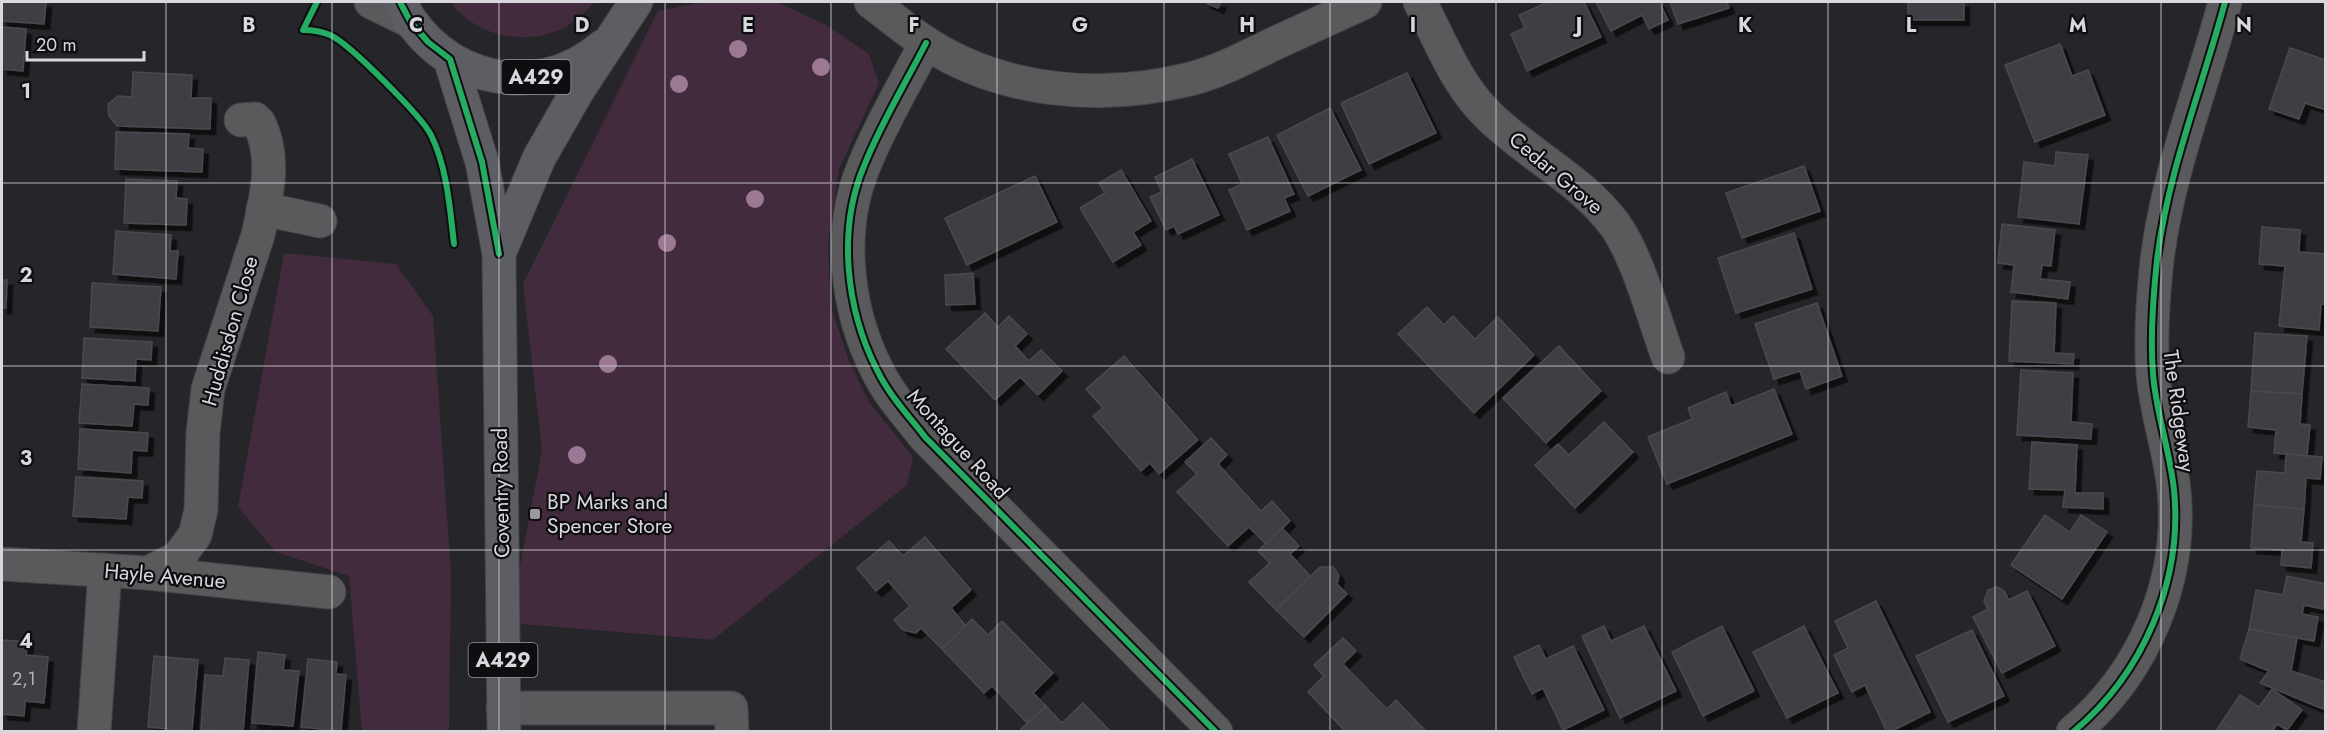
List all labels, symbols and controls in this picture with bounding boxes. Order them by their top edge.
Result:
text: B [242,11,256,40]
text: C [409,11,423,40]
text: D [575,11,589,40]
text: E [742,11,754,40]
text: F [908,11,920,40]
text: G [1072,11,1088,40]
text: H [1239,11,1255,40]
text: I [1410,11,1416,40]
text: J [1572,11,1582,40]
text: K [1738,11,1752,40]
text: L [1906,11,1917,40]
text: M [2069,11,2087,40]
text: N [2236,11,2252,40]
scale bar [27,24,144,62]
text: 20 m [36,32,76,58]
road number: A429 [502,60,570,94]
text: 1 [21,77,31,106]
street label: Cedar Grove [1502,125,1610,222]
street label: Huddisdon Close [194,252,266,409]
text: 2 [19,261,33,290]
street label: The Ridgeway [2156,348,2203,475]
street label: Montague Road [900,382,1016,506]
street label: Coventry Road [485,428,517,558]
text: 3 [20,444,32,473]
place label: BP Marks and Spencer Store [547,487,673,541]
marker: BP Marks and Spencer Store [528,507,542,521]
street label: Hayle Avenue [103,556,227,596]
text: 4 [19,627,33,656]
road number: A429 [468,643,538,677]
house number: 2,1 [12,666,36,692]

